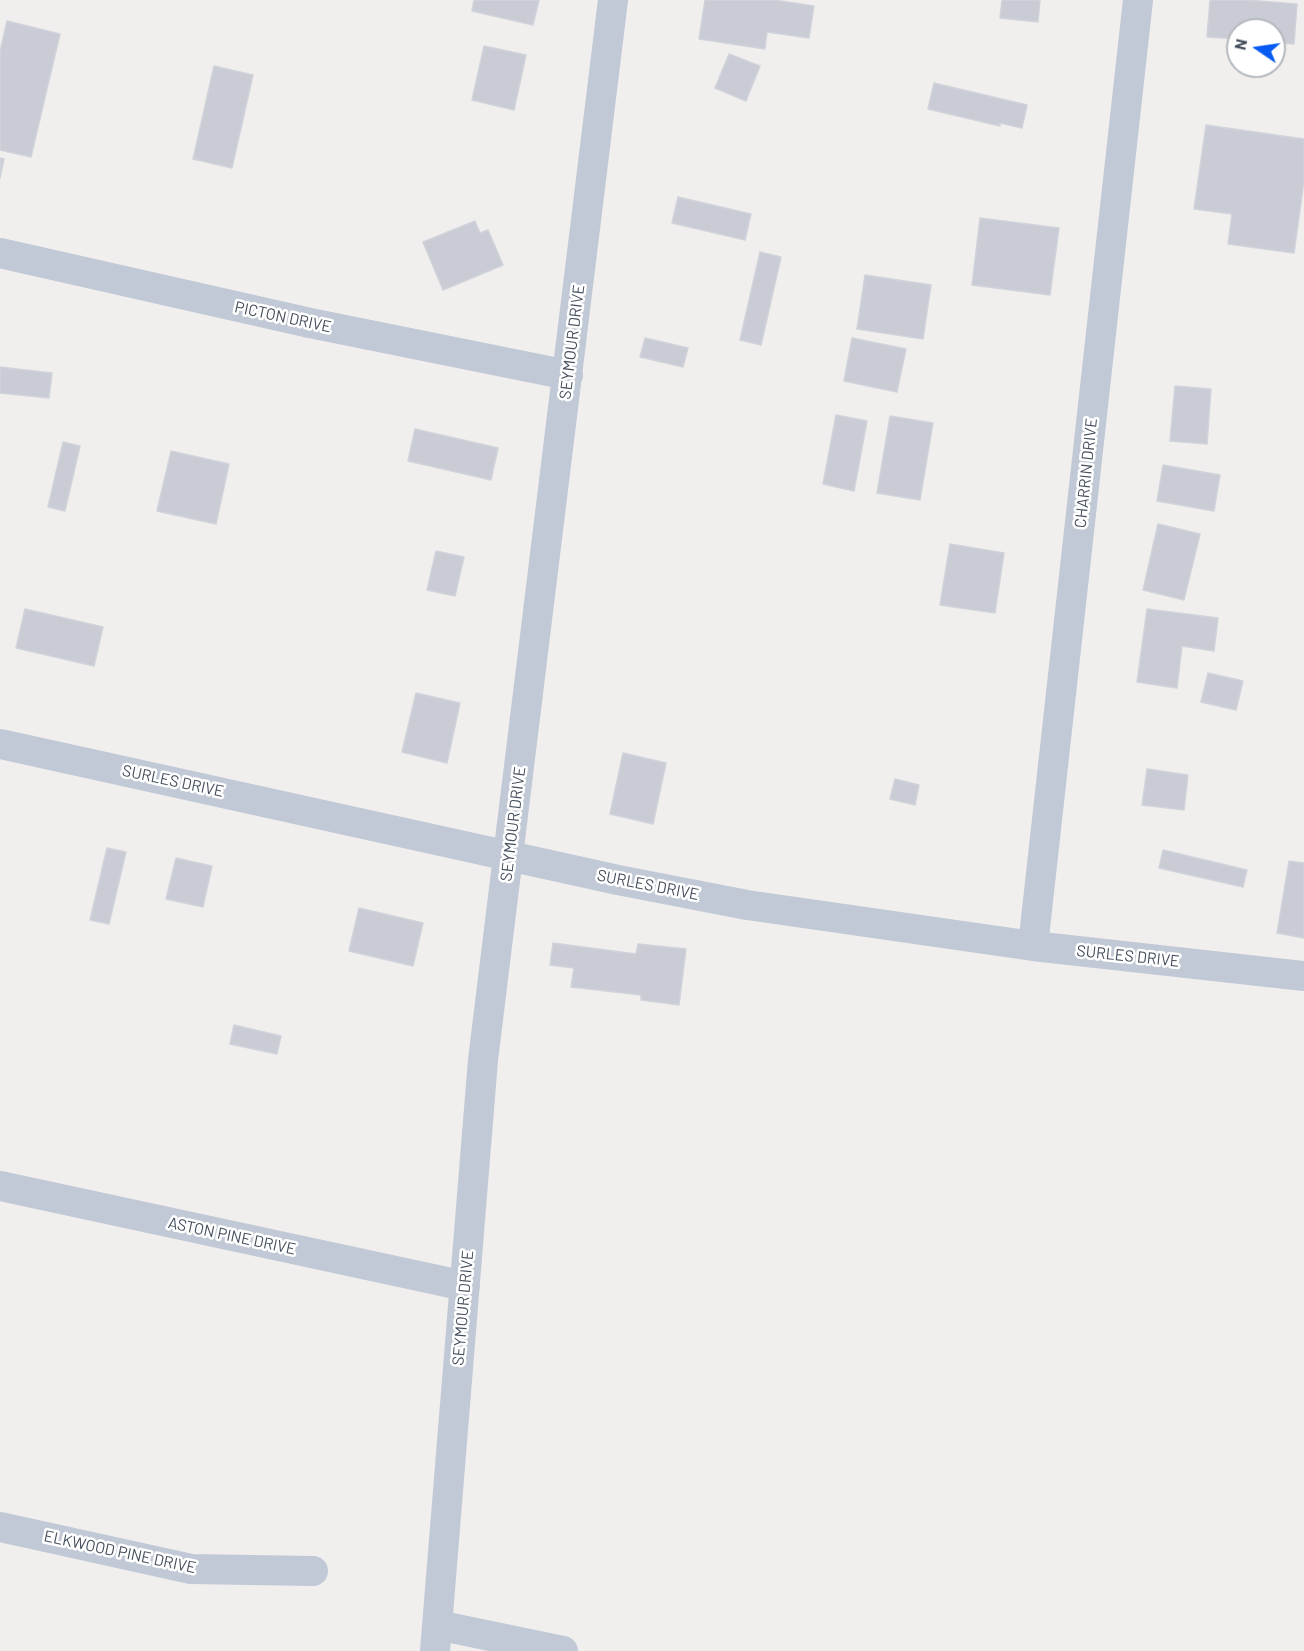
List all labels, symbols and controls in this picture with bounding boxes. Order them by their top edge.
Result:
north arrow [1226,18,1286,78]
text: N [1229,37,1250,52]
street label: SEYMOUR DRIVE [555,283,589,401]
street label: PICTON DRIVE [233,297,333,337]
street label: CHARRIN DRIVE [1071,417,1101,529]
street label: SURLES DRIVE [120,761,226,801]
street label: SEYMOUR DRIVE [496,765,530,883]
street label: SURLES DRIVE [595,866,701,904]
street label: SURLES DRIVE [1076,941,1180,971]
street label: ASTON PINE DRIVE [166,1213,298,1259]
street label: SEYMOUR DRIVE [448,1250,478,1366]
street label: ELKWOOD PINE DRIVE [42,1526,198,1578]

